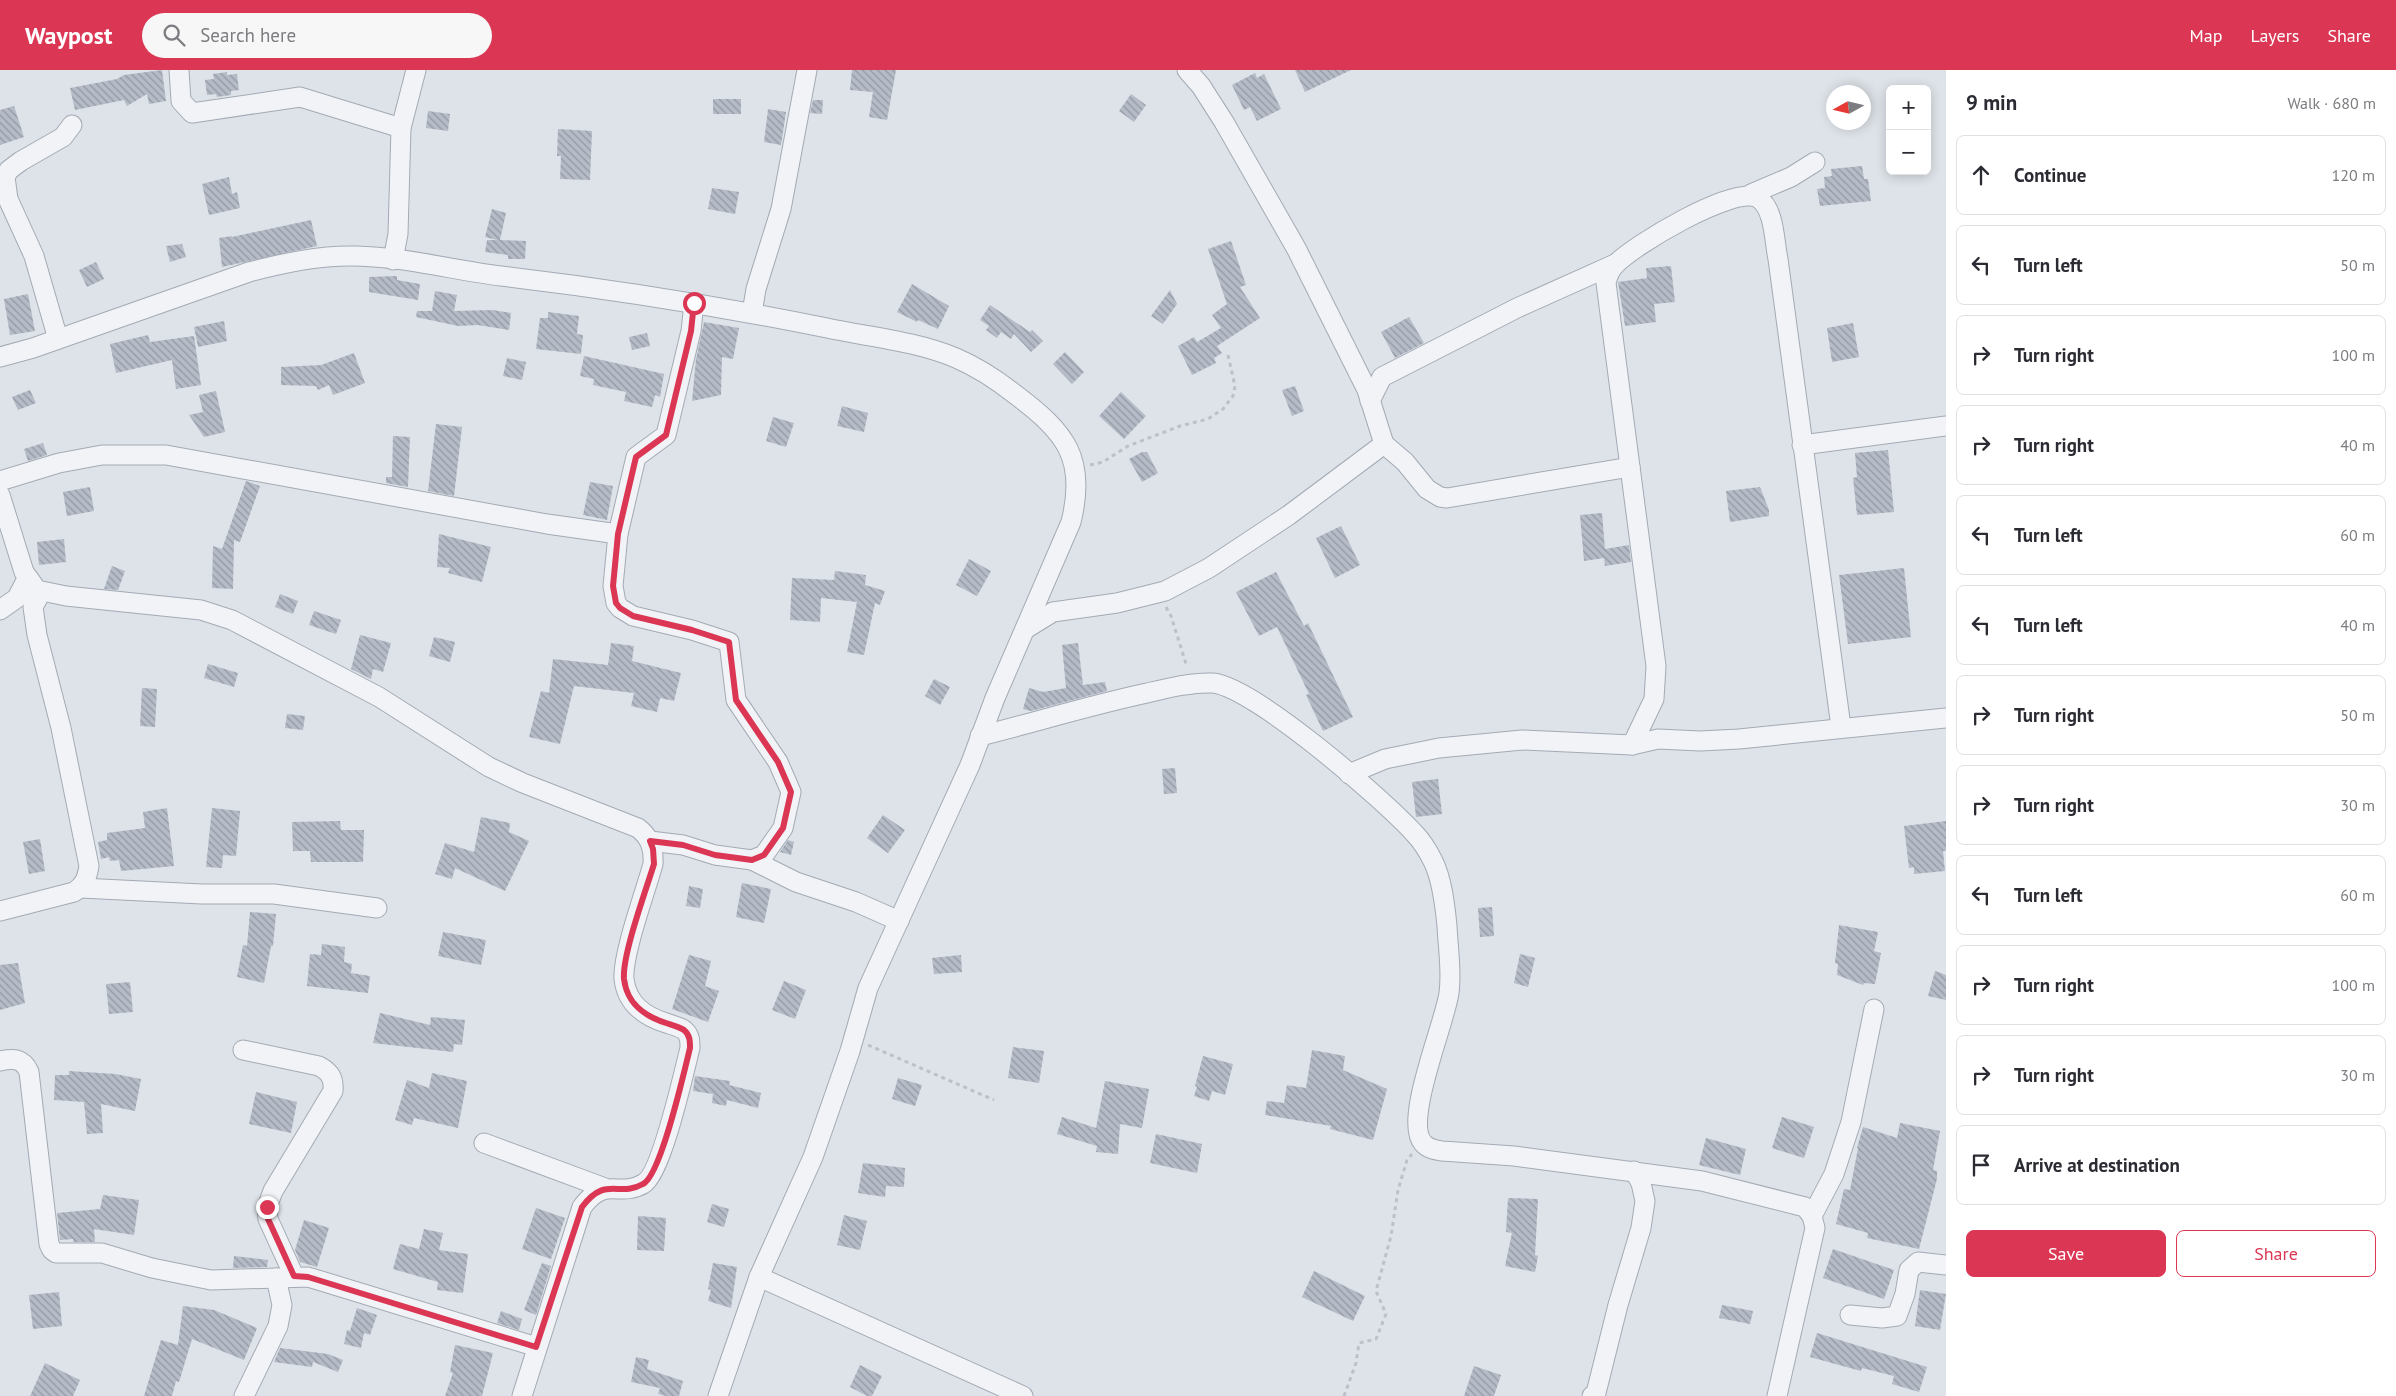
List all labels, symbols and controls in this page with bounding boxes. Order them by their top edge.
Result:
search box [142,13,492,58]
text: Waypost [25,20,112,51]
icon: search [160,21,188,49]
text: Search here [200,23,296,47]
text: Map [2190,24,2222,47]
text: Layers [2250,24,2299,47]
text: Share [2327,24,2371,47]
north arrow [1826,85,1871,130]
map controls [1886,85,1931,175]
button: + [1886,85,1931,130]
text: 9 min [1966,89,2017,116]
text: Walk · 680 m [2287,93,2376,113]
button: − [1886,130,1931,175]
icon: ahead [1967,161,1995,189]
text: Continue [2014,163,2086,187]
text: 120 m [2332,165,2375,185]
icon: left [1967,251,1995,279]
text: Turn left [2014,253,2083,277]
text: 50 m [2340,255,2375,275]
route start [683,292,706,315]
icon: right [1967,341,1995,369]
text: Turn right [2014,343,2094,367]
text: 100 m [2332,345,2375,365]
icon: right [1967,431,1995,459]
text: Turn right [2014,433,2094,457]
text: 40 m [2340,435,2375,455]
icon: left [1967,521,1995,549]
text: Turn left [2014,523,2083,547]
text: 60 m [2340,525,2375,545]
icon: left [1967,611,1995,639]
text: Turn left [2014,613,2083,637]
text: 40 m [2340,615,2375,635]
icon: right [1967,701,1995,729]
text: Turn right [2014,703,2094,727]
text: 50 m [2340,705,2375,725]
icon: right [1967,791,1995,819]
text: Turn right [2014,793,2094,817]
text: 30 m [2340,795,2375,815]
icon: left [1967,881,1995,909]
text: Turn left [2014,883,2083,907]
text: 60 m [2340,885,2375,905]
icon: right [1967,971,1995,999]
text: Turn right [2014,973,2094,997]
text: 100 m [2332,975,2375,995]
icon: right [1967,1061,1995,1089]
text: Turn right [2014,1063,2094,1087]
text: 30 m [2340,1065,2375,1085]
icon: arrive [1967,1151,1995,1179]
text: Arrive at destination [2014,1153,2180,1177]
route end [256,1196,279,1219]
button: Save [1966,1230,2166,1277]
button: Share [2176,1230,2376,1277]

